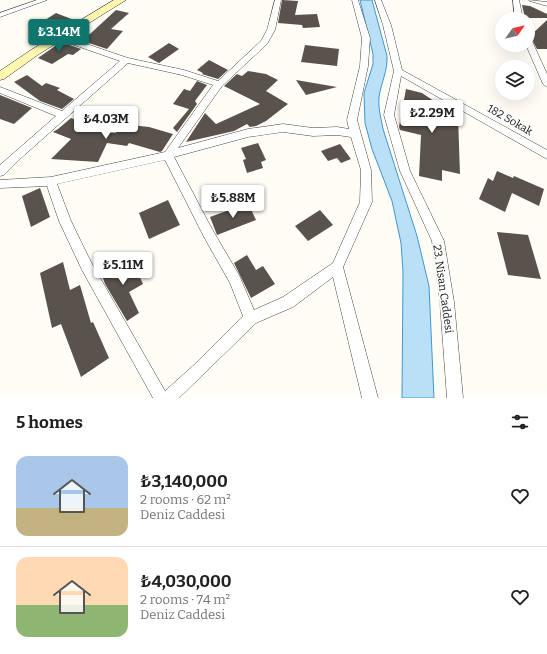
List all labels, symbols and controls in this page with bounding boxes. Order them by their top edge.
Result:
north arrow [495,12,535,52]
map controls [495,12,535,100]
pin: ₺3.14M [26,19,92,53]
text: ₺3.14M [37,24,81,39]
button: layers [495,60,535,100]
pin: ₺2.29M [399,100,465,134]
street label: 182 Sokak [485,102,536,139]
text: ₺2.29M [409,105,455,120]
pin: ₺4.03M [73,106,139,140]
text: ₺4.03M [83,111,129,126]
pin: ₺5.88M [200,185,266,219]
text: ₺5.88M [210,190,256,205]
street label: 23. Nisan Caddesi [430,244,456,335]
pin: ₺5.11M [90,252,156,286]
text: ₺5.11M [103,257,144,272]
icon: filters [509,411,531,433]
text: 5 homes [16,412,83,433]
text: ₺3,140,000 [140,471,228,492]
icon: home [48,472,96,520]
icon: heart [509,485,531,507]
text: 2 rooms · 62 m² [140,492,231,507]
text: Deniz Caddesi [140,507,225,522]
text: ₺4,030,000 [140,571,232,592]
icon: home [48,573,96,621]
icon: heart [509,586,531,608]
text: 2 rooms · 74 m² [140,592,230,607]
text: Deniz Caddesi [140,607,225,622]

